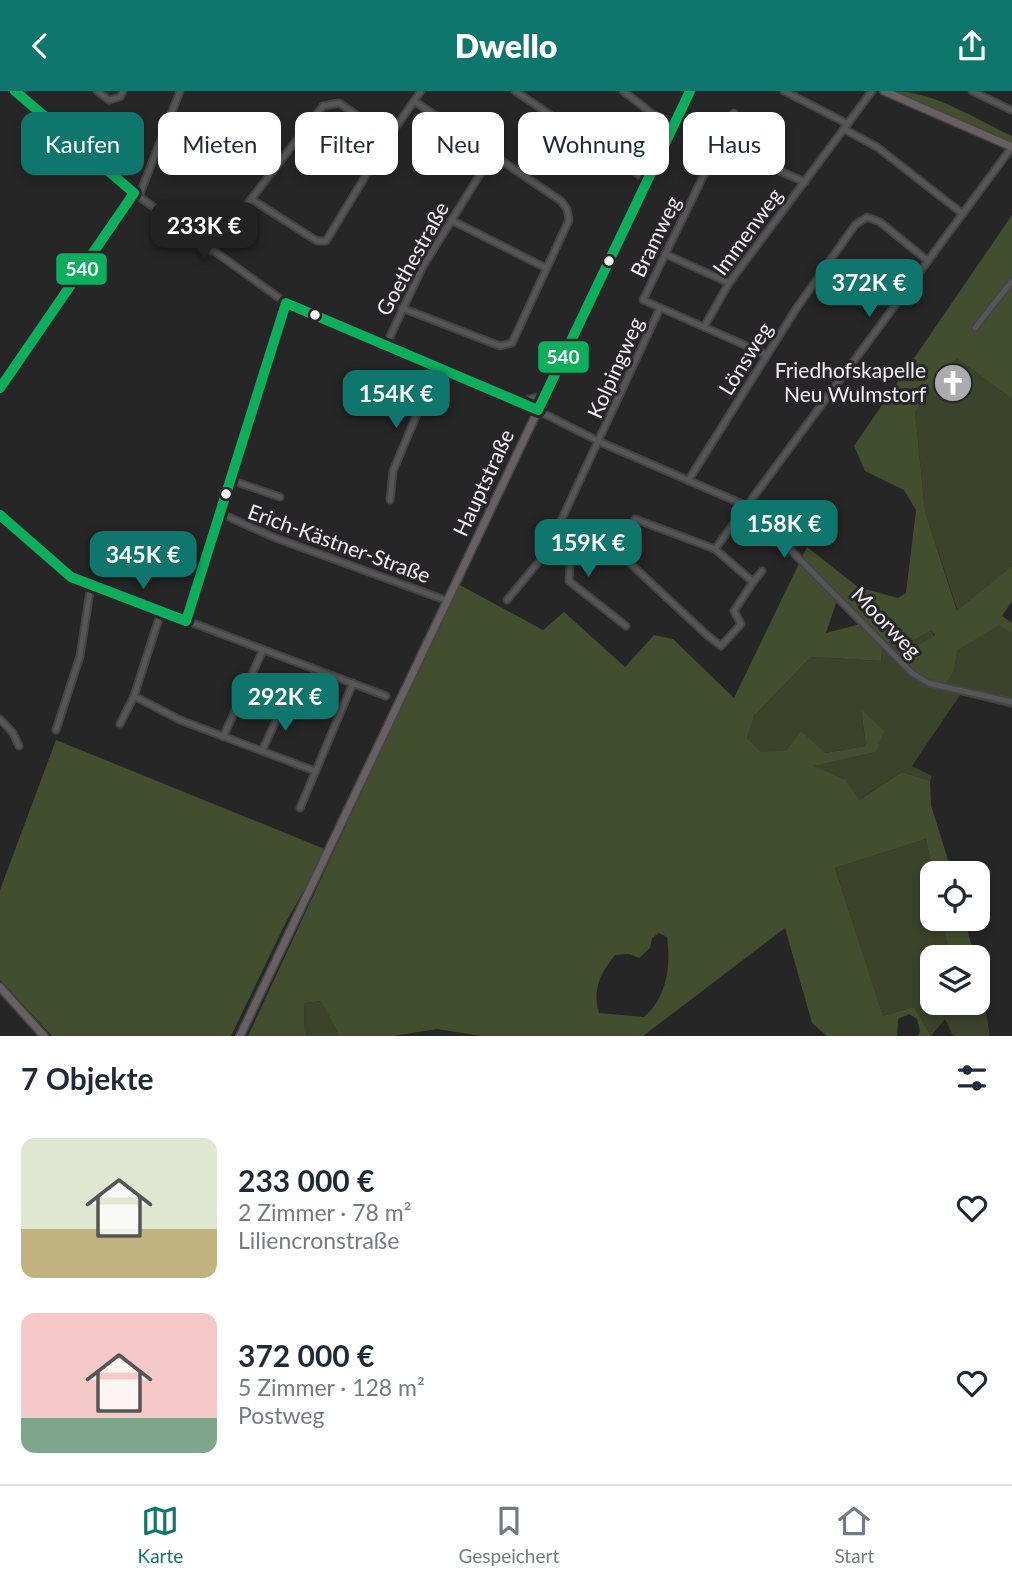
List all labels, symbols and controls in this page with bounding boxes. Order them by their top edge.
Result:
text: Dwello [455,26,557,65]
icon: back [21,27,59,65]
icon: share [953,27,991,65]
chip: Kaufen [21,112,144,175]
chip: Mieten [158,112,281,175]
chip: Filter [295,112,398,175]
chip: Neu [412,112,504,175]
chip: Wohnung [518,112,669,175]
chip: Haus [683,112,785,175]
street label: Immenweg [707,183,787,279]
street label: Bramweg [624,192,685,281]
street label: Goethestraße [370,197,453,320]
pin: 233K € [147,202,261,262]
text: 233K € [167,211,241,239]
line badge: 540 [55,252,108,286]
unlabelled marker [602,254,616,268]
text: 540 [65,257,99,280]
pin: 372K € [812,259,926,319]
text: 372K € [832,268,906,296]
unlabelled marker [308,308,322,322]
street label: Kolpingweg [581,313,648,422]
street label: Lönsweg [713,317,777,399]
line badge: 540 [537,340,590,374]
text: 540 [546,345,580,368]
place label: Friedhofskapelle Neu Wulmstorf [775,357,927,406]
church icon: Friedhofskapelle Neu Wulmstorf [932,362,974,404]
pin: 154K € [339,371,453,430]
text: 154K € [359,379,433,407]
street label: Hauptstraße [447,425,518,540]
unlabelled marker [219,487,233,501]
street label: Erich-Kästner-Straße [245,498,434,587]
pin: 158K € [727,501,841,560]
text: 158K € [747,509,821,537]
pin: 159K € [531,519,645,579]
text: 159K € [551,528,625,556]
pin: 345K € [86,531,200,591]
text: 345K € [106,540,180,568]
street label: Moorweg [847,581,927,663]
pin: 292K € [228,673,342,733]
text: 292K € [248,682,322,710]
map controls [920,861,990,1015]
button: locate [920,861,990,931]
button: layers [920,945,990,1015]
icon: filters [953,1059,991,1097]
text: 7 Objekte [21,1060,153,1096]
text: 233 000 € [238,1162,374,1198]
icon: home [77,1166,161,1250]
icon: heart [953,1189,991,1227]
text: 2 Zimmer · 78 m² [238,1198,411,1226]
text: Liliencronstraße [238,1226,399,1254]
text: 372 000 € [238,1337,374,1373]
icon: home [77,1341,161,1425]
icon: heart [953,1364,991,1402]
text: 5 Zimmer · 128 m² [238,1373,425,1401]
text: Postweg [238,1401,324,1429]
tab: Karte [138,1502,183,1567]
tab: Gespeichert [459,1502,559,1567]
tab: Start [834,1502,874,1567]

